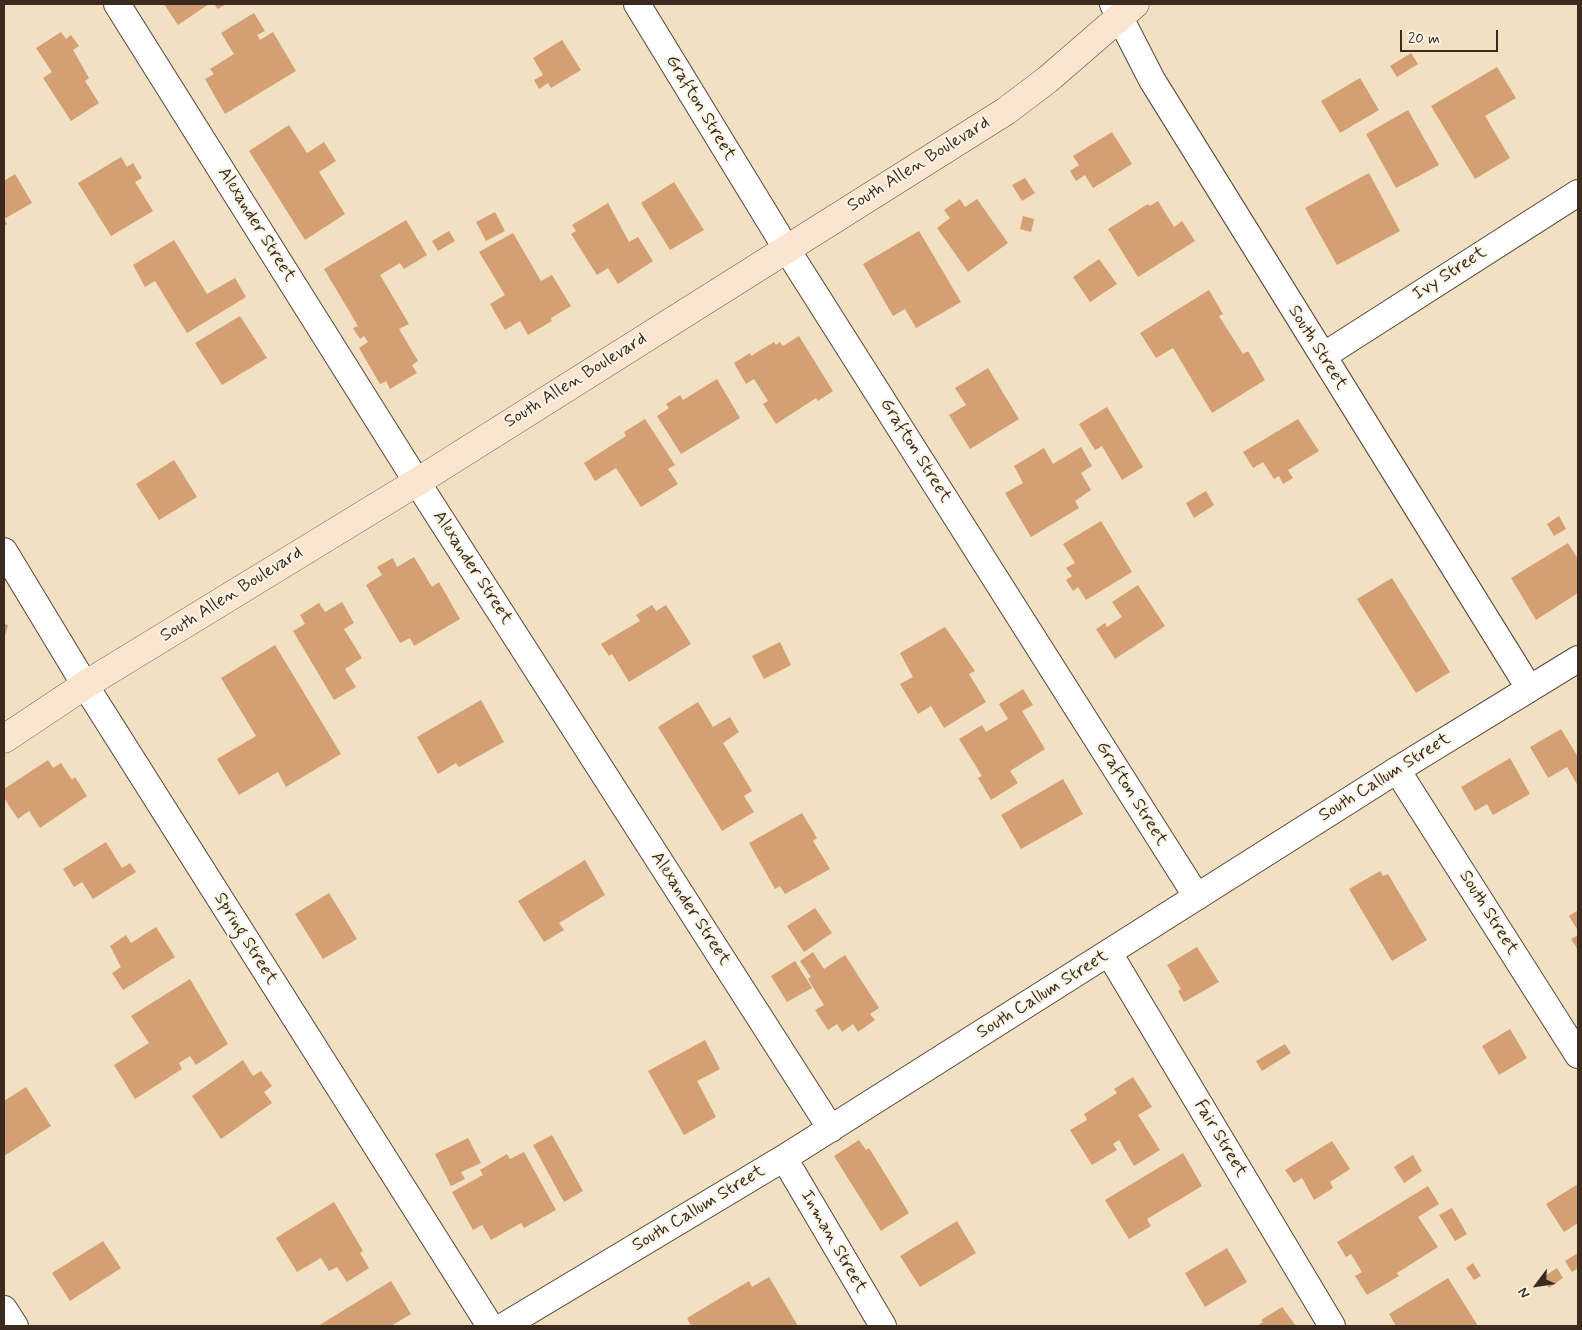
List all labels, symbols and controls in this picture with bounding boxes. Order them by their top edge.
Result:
scale bar [1402,20,1500,52]
text: 20 m [1408,29,1440,49]
street label: Grafton Street [660,51,740,165]
street label: South Allen Boulevard [844,112,994,218]
street label: Alexander Street [212,164,300,286]
street label: Ivy Street [1409,242,1491,306]
street label: South Street [1283,302,1351,394]
street label: South Allen Boulevard [501,328,651,434]
street label: Grafton Street [874,395,956,507]
street label: Alexander Street [427,507,517,629]
street label: South Allen Boulevard [157,542,307,648]
street label: South Callum Street [1315,729,1455,827]
street label: Grafton Street [1090,738,1172,850]
street label: Alexander Street [645,848,735,970]
street label: South Street [1454,867,1522,959]
street label: Spring Street [208,889,282,989]
street label: South Callum Street [973,946,1113,1044]
street label: Fair Street [1188,1096,1252,1182]
street label: South Callum Street [629,1161,769,1257]
street label: Inman Street [795,1187,871,1297]
north arrow [1512,1260,1562,1310]
text: N [1514,1284,1534,1301]

